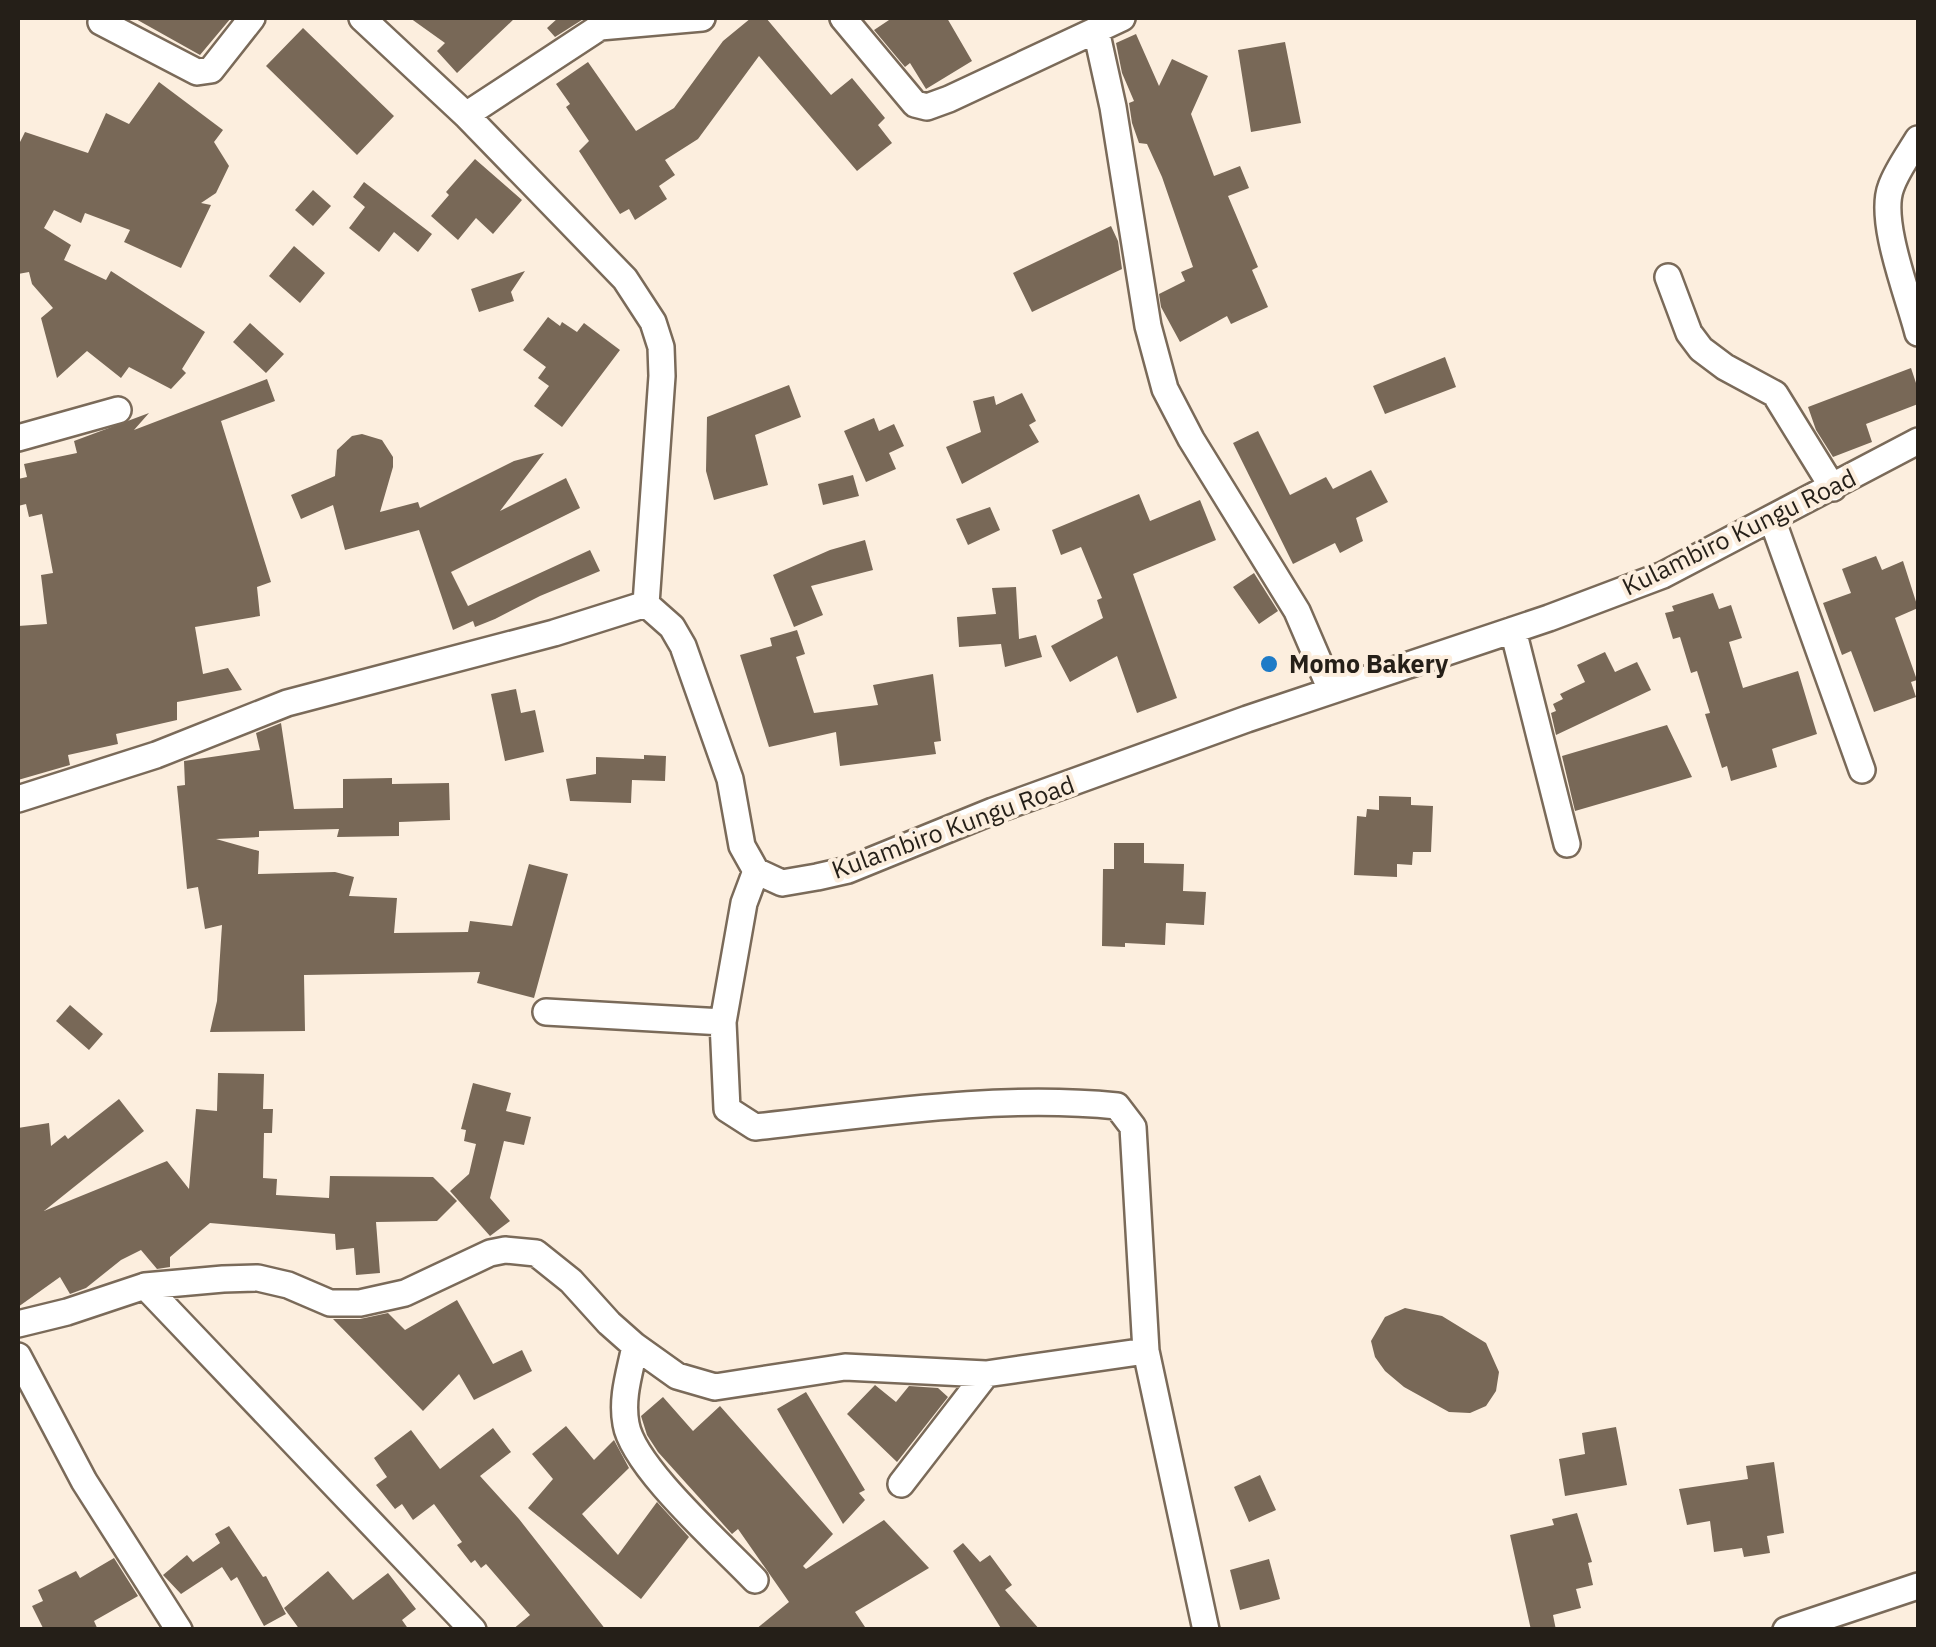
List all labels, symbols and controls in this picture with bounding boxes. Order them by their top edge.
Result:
street label: Kulambiro Kungu Road [1616,461,1861,603]
place label: Momo Bakery [1289,647,1449,680]
marker: Momo Bakery [1258,653,1280,675]
street label: Kulambiro Kungu Road [827,767,1079,886]

